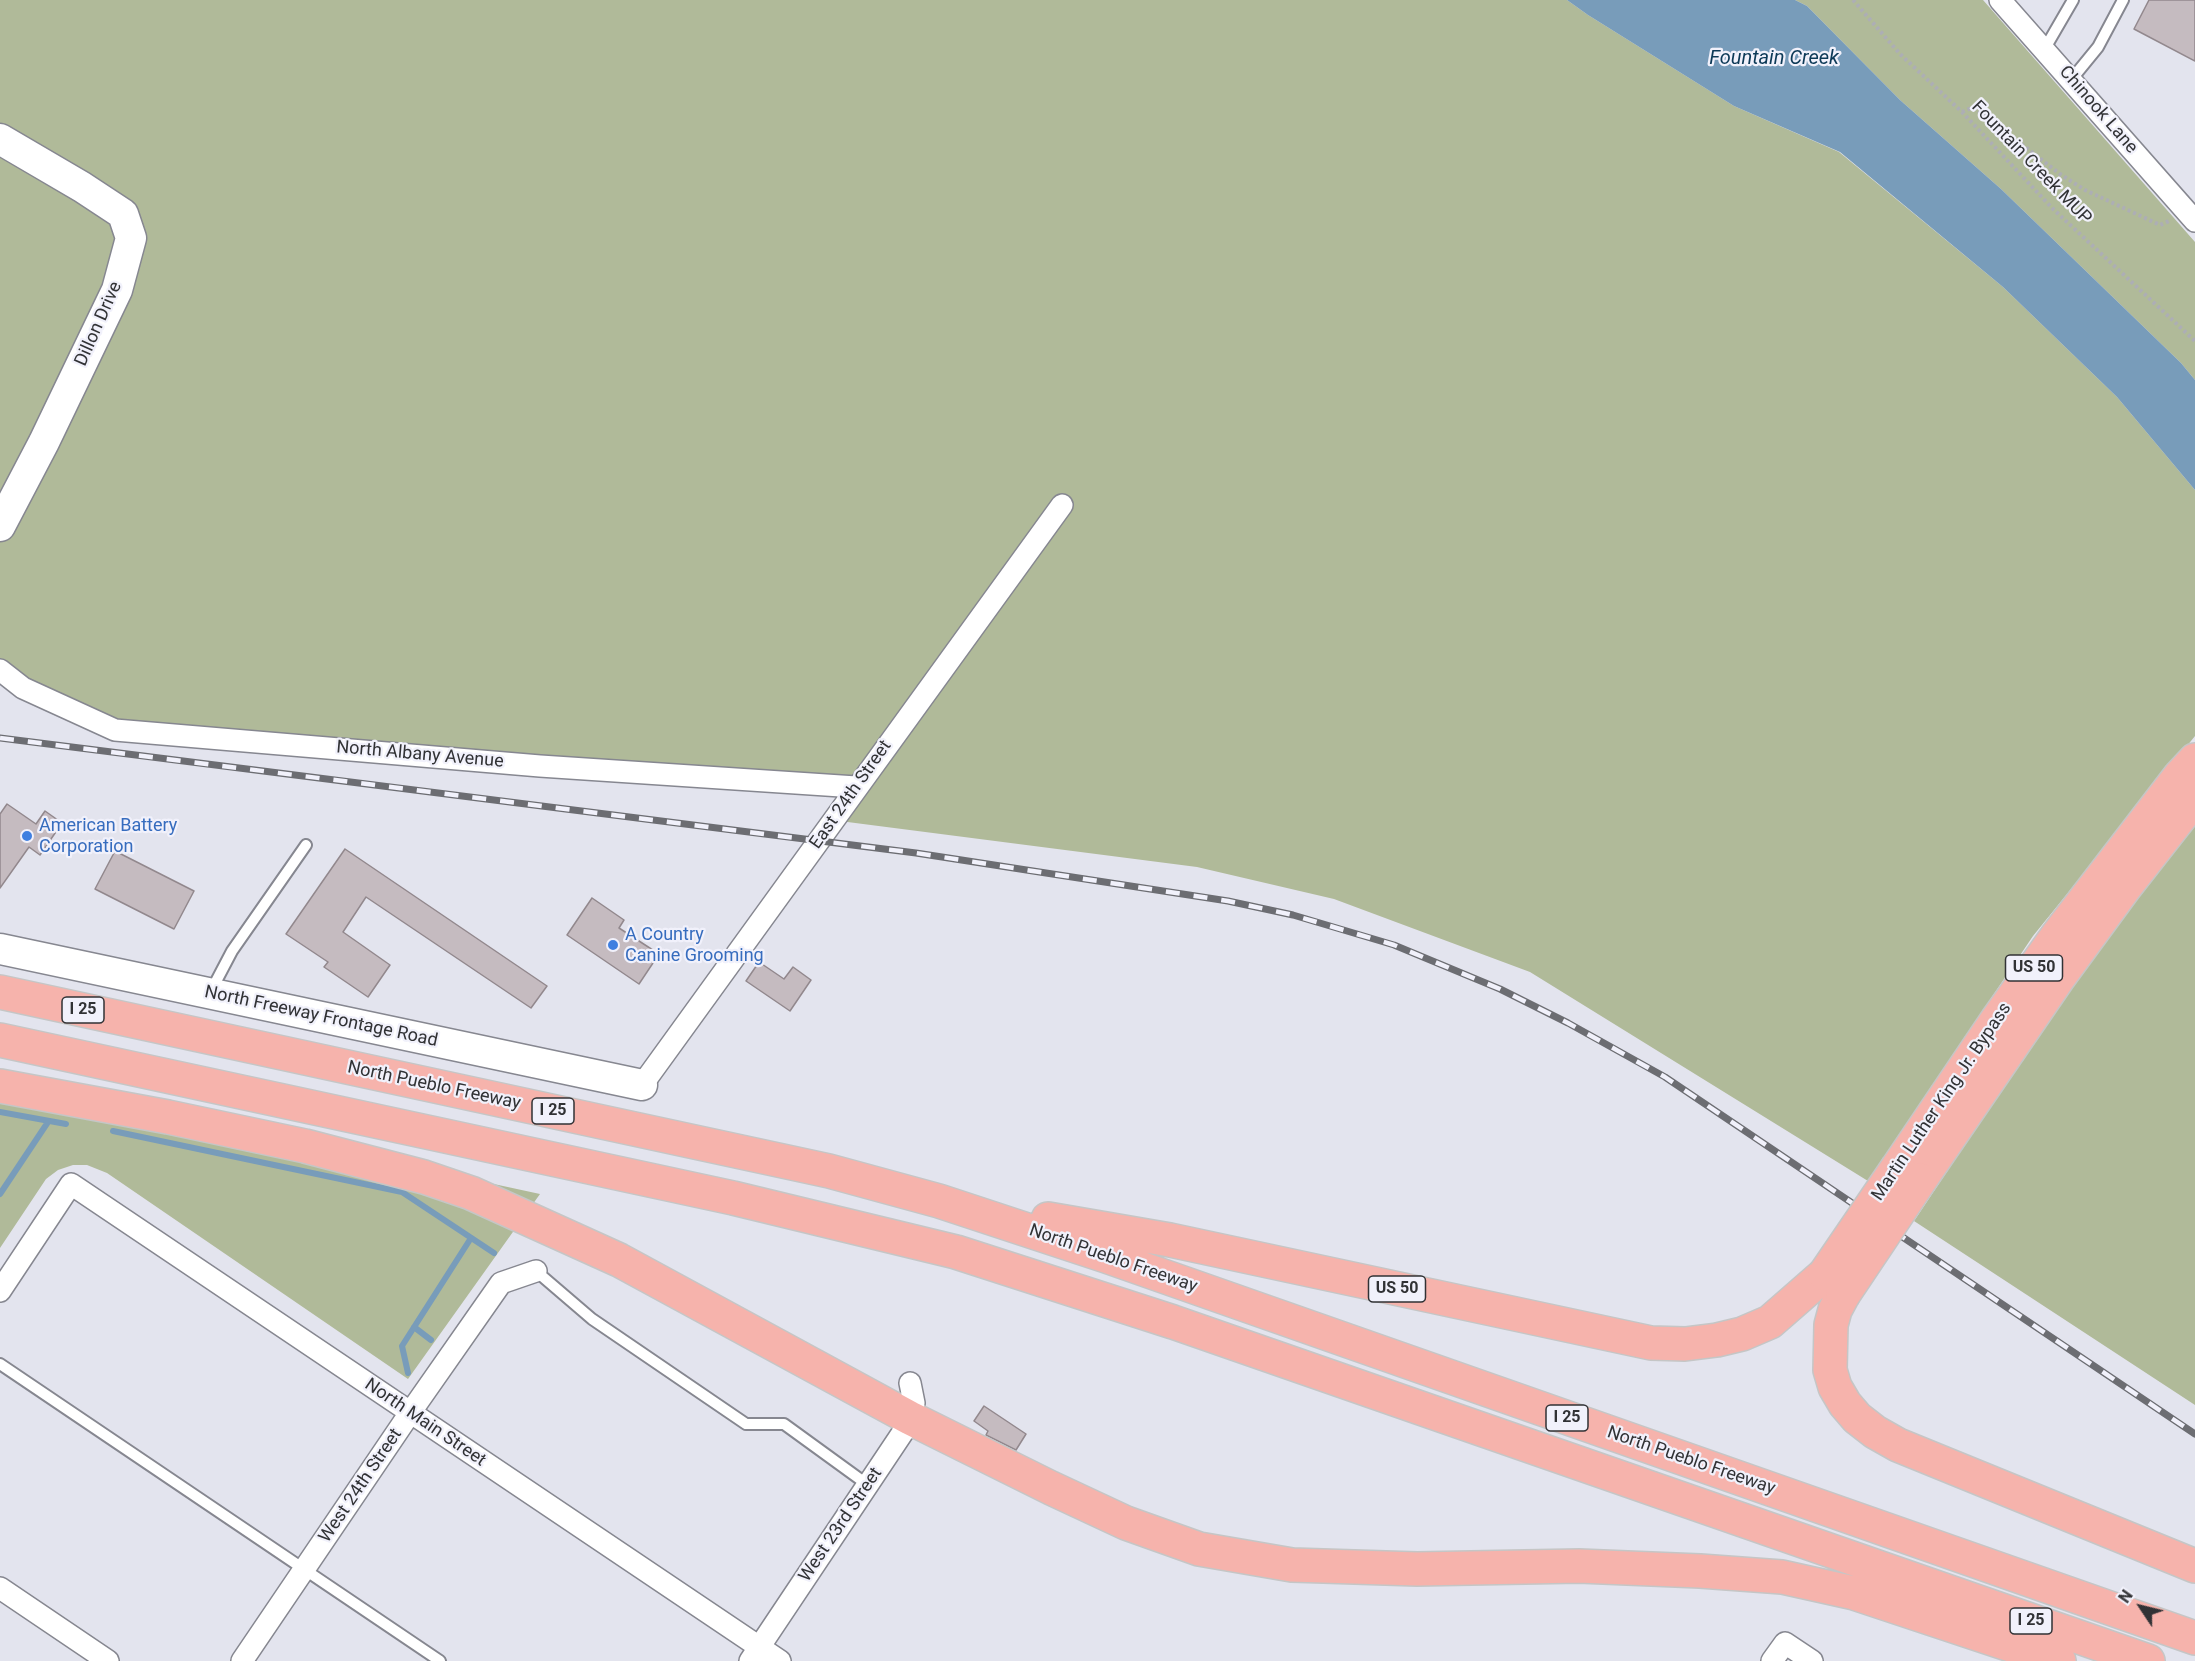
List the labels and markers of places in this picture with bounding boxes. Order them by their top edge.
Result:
place label: American Battery Corporation [39,815,177,858]
marker: American Battery Corporation [20,829,34,843]
place label: A Country Canine Grooming [625,924,764,966]
marker: A Country Canine Grooming [606,938,620,952]

